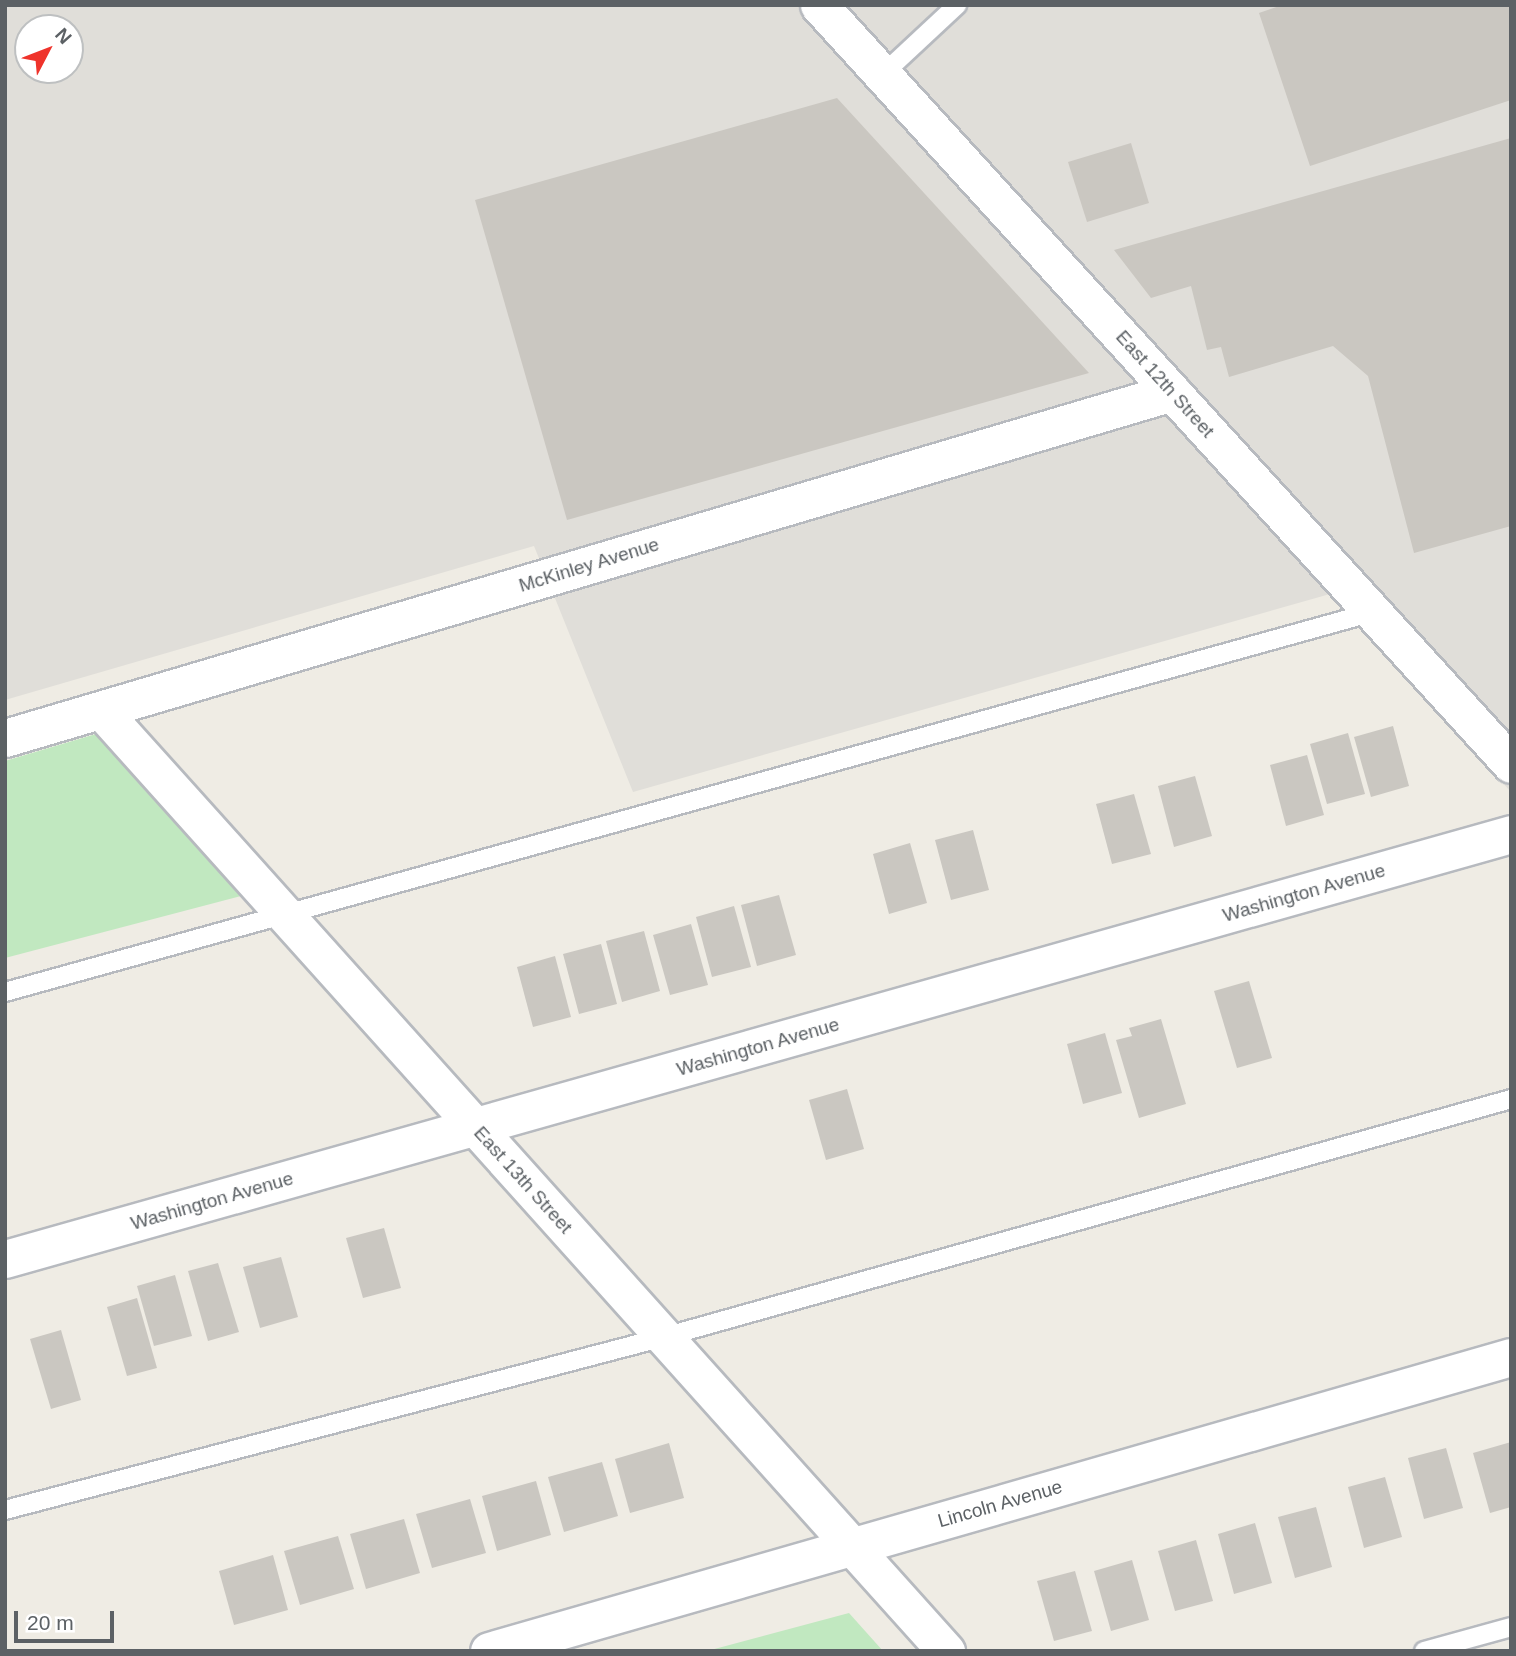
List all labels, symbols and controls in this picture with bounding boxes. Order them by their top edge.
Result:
north arrow [14,14,84,84]
text: N [51,24,76,48]
street label: East 12th Street [1111,326,1219,442]
street label: McKinley Avenue [516,533,662,597]
street label: Washington Avenue [1220,859,1388,927]
street label: Washington Avenue [674,1013,842,1081]
street label: East 13th Street [469,1122,577,1238]
street label: Washington Avenue [128,1167,296,1235]
street label: Lincoln Avenue [935,1475,1065,1533]
scale bar [18,1596,117,1640]
text: 20 m [27,1611,74,1634]

